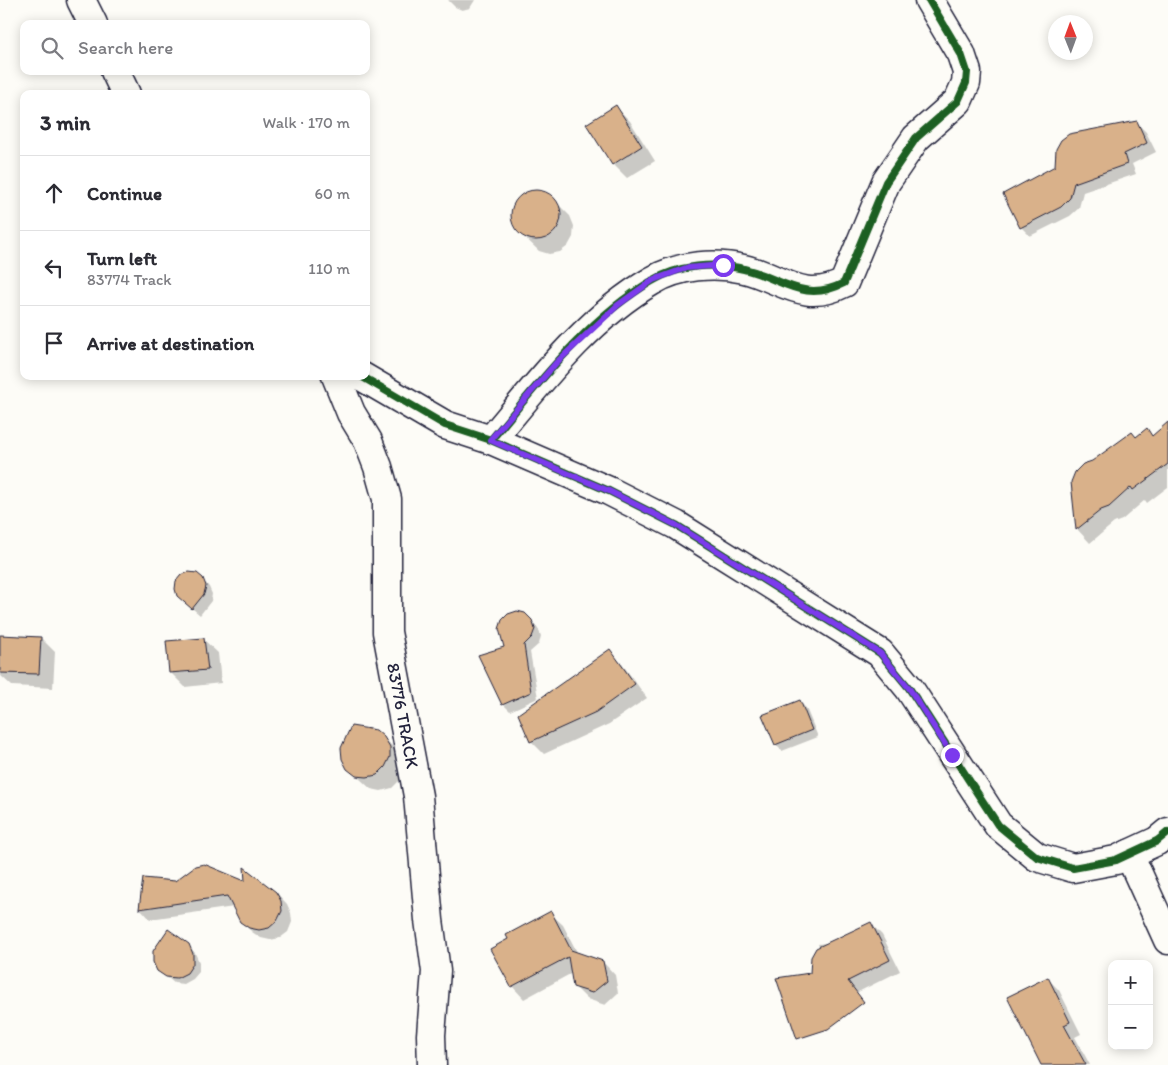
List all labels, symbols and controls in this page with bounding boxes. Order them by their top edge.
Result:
north arrow [1048,15,1093,60]
search box [20,20,370,75]
icon: search [38,34,66,62]
text: Search here [78,36,173,59]
text: 3 min [40,110,90,135]
text: Walk · 170 m [263,113,350,132]
icon: ahead [40,179,68,207]
text: Continue [87,182,162,205]
text: 60 m [315,184,350,203]
text: Turn left [87,247,157,270]
icon: left [40,254,68,282]
route start [712,254,735,277]
text: 110 m [308,259,350,278]
text: 83774 Track [87,270,172,289]
icon: arrive [40,329,68,357]
text: Arrive at destination [87,332,254,355]
street label: 83776 TRACK [382,661,424,771]
route end [941,744,964,767]
map controls [1108,960,1153,1050]
button: + [1108,960,1153,1005]
button: − [1108,1005,1153,1050]

